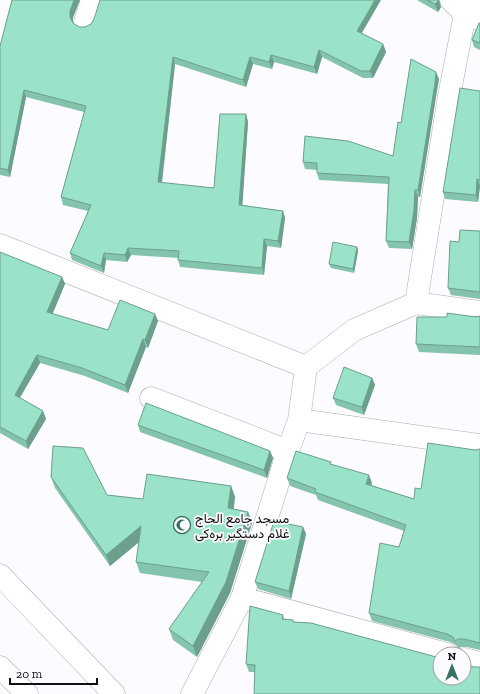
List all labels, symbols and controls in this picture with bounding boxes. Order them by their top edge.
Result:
place label: مسجد جامع الحاج غلام دستگیر بره‌کی [195,511,290,542]
mosque icon: مسجد جامع الحاج غلام دستگیر بره‌کی [172,515,192,535]
north arrow [432,646,472,686]
text: N [448,650,457,663]
scale bar [10,660,97,686]
text: 20 m [16,667,43,681]

